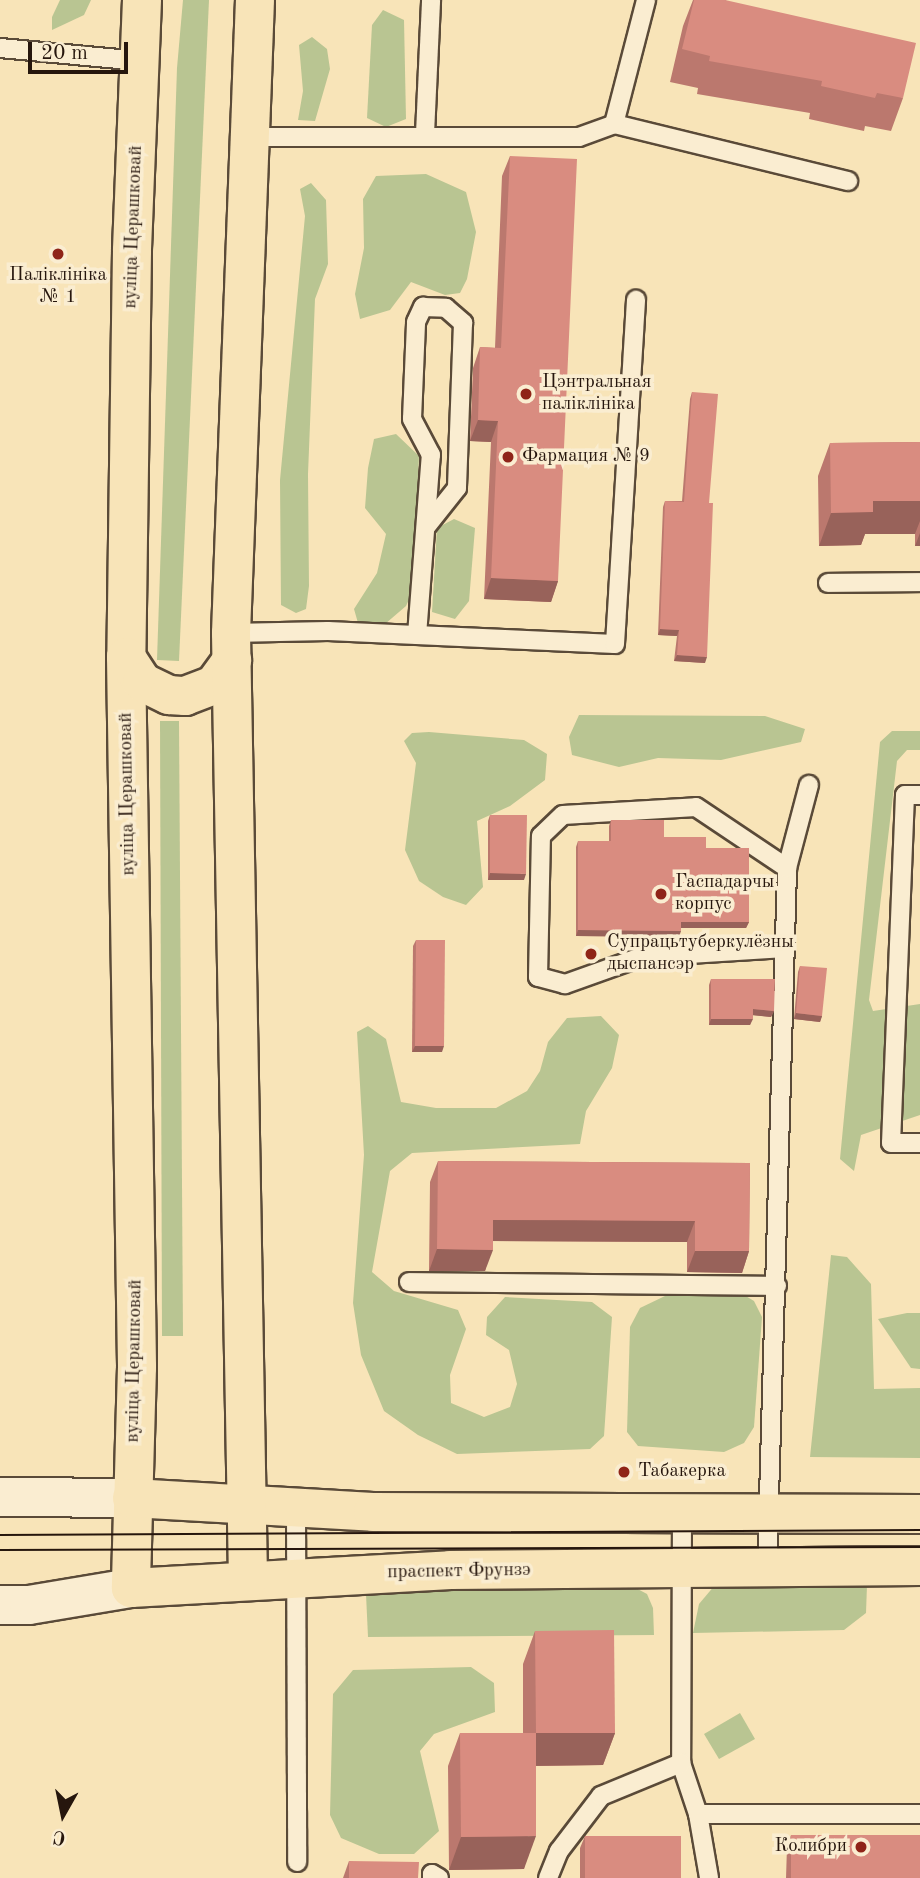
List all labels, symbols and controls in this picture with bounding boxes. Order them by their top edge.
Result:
scale bar [32,28,131,72]
text: 20 m [41,43,88,64]
street label: вуліца Церашковай [120,145,148,309]
marker: Паліклініка № 1 [50,246,66,262]
place label: Паліклініка № 1 [9,265,107,309]
place label: Цэнтральная паліклініка [542,372,651,416]
marker: Цэнтральная паліклініка [516,384,536,404]
place label: Фармация № 9 [522,446,650,468]
marker: Фармация № 9 [500,449,516,465]
street label: вуліца Церашковай [115,712,141,876]
place label: Гаспадарчы корпус [675,872,774,916]
marker: Гаспадарчы корпус [653,886,669,902]
place label: Супрацьтуберкулёзны дыспансэр [607,932,794,976]
marker: Супрацьтуберкулёзны дыспансэр [581,944,601,964]
street label: вуліца Церашковай [122,1279,148,1443]
place label: Табакерка [638,1461,726,1483]
marker: Табакерка [616,1464,632,1480]
street label: праспект Фрунзэ [387,1559,531,1585]
north arrow [28,1780,98,1850]
text: С [52,1826,67,1847]
place label: Колибри [774,1836,847,1858]
marker: Колибри [853,1839,869,1855]

